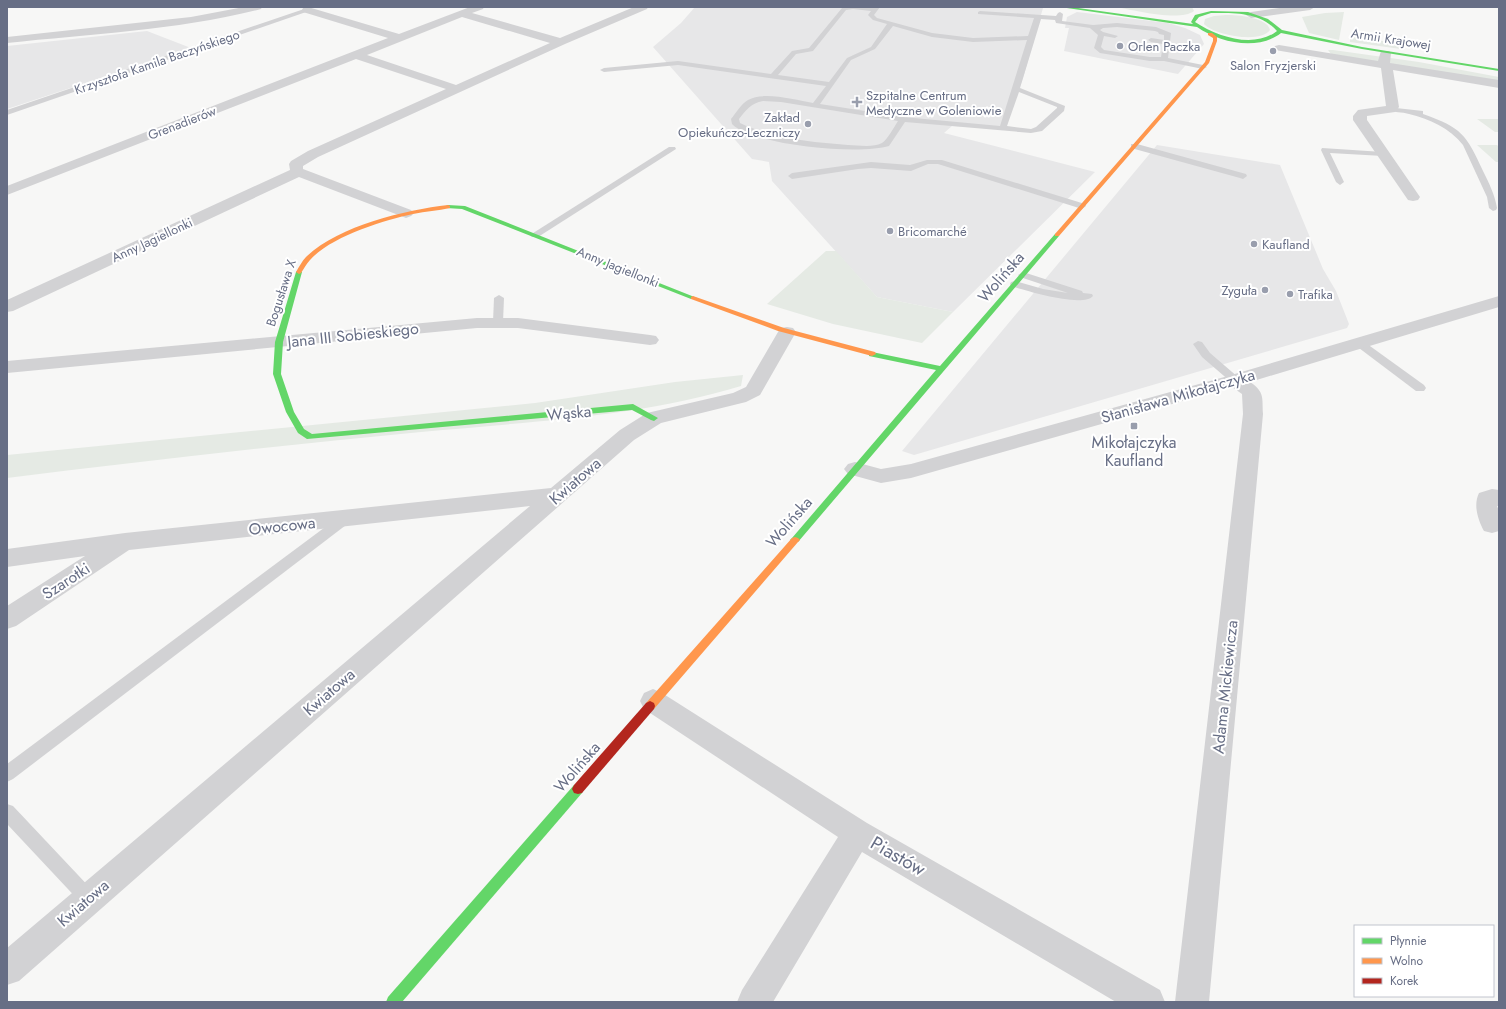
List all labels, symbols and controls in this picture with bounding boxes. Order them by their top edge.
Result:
street label: Armii Krajowej [1350,23,1432,55]
street label: Krzysztofa Kamila Baczyńskiego [72,25,242,99]
place label: Orlen Paczka [1128,37,1200,56]
marker: Orlen Paczka [1115,41,1125,51]
marker: Salon Fryzjerski [1268,46,1278,56]
place label: Salon Fryzjerski [1230,56,1316,75]
place label: Szpitalne Centrum Medyczne w Goleniowie [866,86,1002,120]
marker: Szpitalne Centrum Medyczne w Goleniowie [851,96,863,108]
street label: Grenadierów [145,101,219,145]
place label: Zakład Opiekuńczo-Leczniczy [678,108,800,142]
marker: Zakład Opiekuńczo-Leczniczy [803,119,813,129]
street label: Anny Jagiellonki [108,213,196,267]
place label: Bricomarché [898,222,967,241]
marker: Bricomarché [885,226,895,236]
place label: Kaufland [1262,235,1310,254]
marker: Kaufland [1249,239,1259,249]
street label: Anny Jagiellonki [574,242,662,292]
street label: Wolińska [972,247,1030,307]
street label: Bogusława X [261,256,301,329]
place label: Zyguła [1222,281,1257,300]
marker: Zyguła [1260,285,1270,295]
place label: Trafika [1298,285,1333,304]
marker: Trafika [1285,289,1295,299]
street label: Jana III Sobieskiego [284,317,420,354]
street label: Stanisława Mikołajczyka [1098,363,1258,429]
street label: Wąska [546,400,592,426]
marker: Mikołajczyka Kaufland [1129,421,1139,431]
place label: Mikołajczyka Kaufland [1091,431,1177,472]
street label: Kwiatowa [544,452,606,510]
street label: Wolińska [760,492,818,552]
street label: Owocowa [247,511,317,541]
street label: Szarotki [38,557,94,605]
street label: Adama Mickiewicza [1207,619,1243,755]
street label: Kwiatowa [298,663,360,721]
street label: Wolińska [548,737,606,797]
street label: Piastów [865,829,931,883]
street label: Kwiatowa [52,874,114,932]
legend [1354,925,1494,997]
text: Płynnie [1390,932,1427,950]
text: Wolno [1390,952,1424,970]
text: Korek [1390,972,1419,990]

